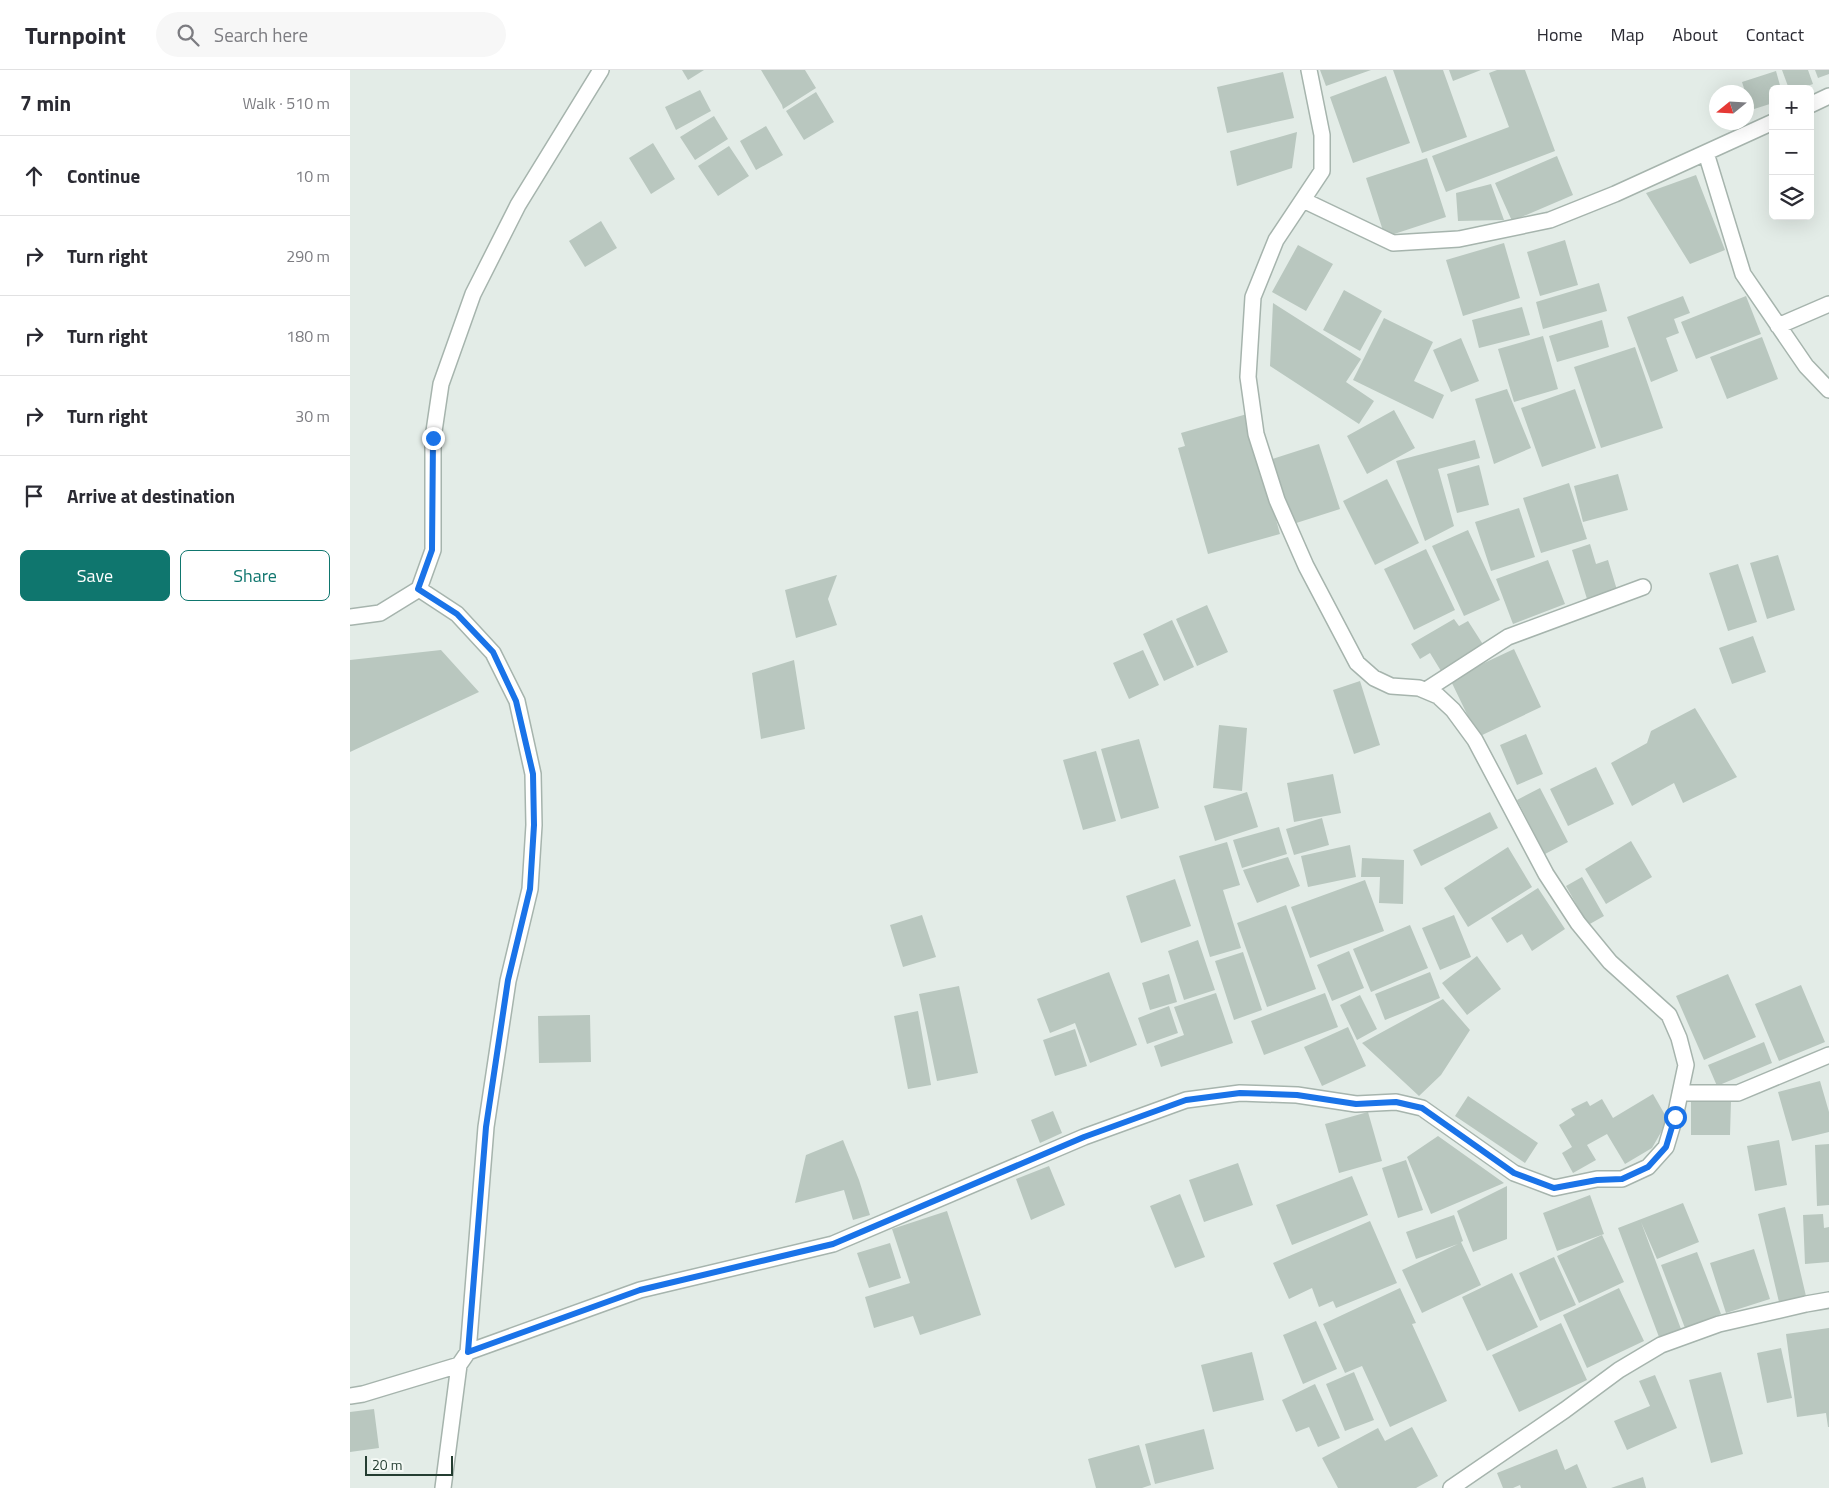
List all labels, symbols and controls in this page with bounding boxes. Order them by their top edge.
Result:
search box [156,12,506,57]
text: Turnpoint [25,17,126,53]
text: Search here [214,20,308,49]
icon: search [174,21,202,49]
text: Home [1537,21,1583,48]
text: Map [1611,21,1644,48]
text: About [1672,21,1718,48]
text: Contact [1746,21,1804,48]
north arrow [1709,85,1754,130]
map controls [1769,85,1814,220]
button: + [1769,85,1814,130]
text: 7 min [20,87,71,119]
text: Walk · 510 m [242,91,330,115]
button: − [1769,130,1814,175]
text: Continue [67,161,140,190]
icon: ahead [20,162,48,190]
text: 10 m [295,164,330,188]
button: layers [1769,175,1814,220]
text: Turn right [67,241,148,270]
icon: right [20,242,48,270]
text: 290 m [286,244,330,268]
text: Turn right [67,321,148,350]
icon: right [20,322,48,350]
text: 180 m [286,324,330,348]
text: Turn right [67,401,148,430]
icon: right [20,402,48,430]
text: 30 m [295,404,330,428]
route end [422,427,445,450]
text: Arrive at destination [67,481,235,510]
icon: arrive [20,482,48,510]
button: Save [20,550,170,601]
button: Share [180,550,330,601]
route start [1664,1106,1687,1129]
scale bar [365,1453,452,1476]
text: 20 m [372,1454,402,1475]

